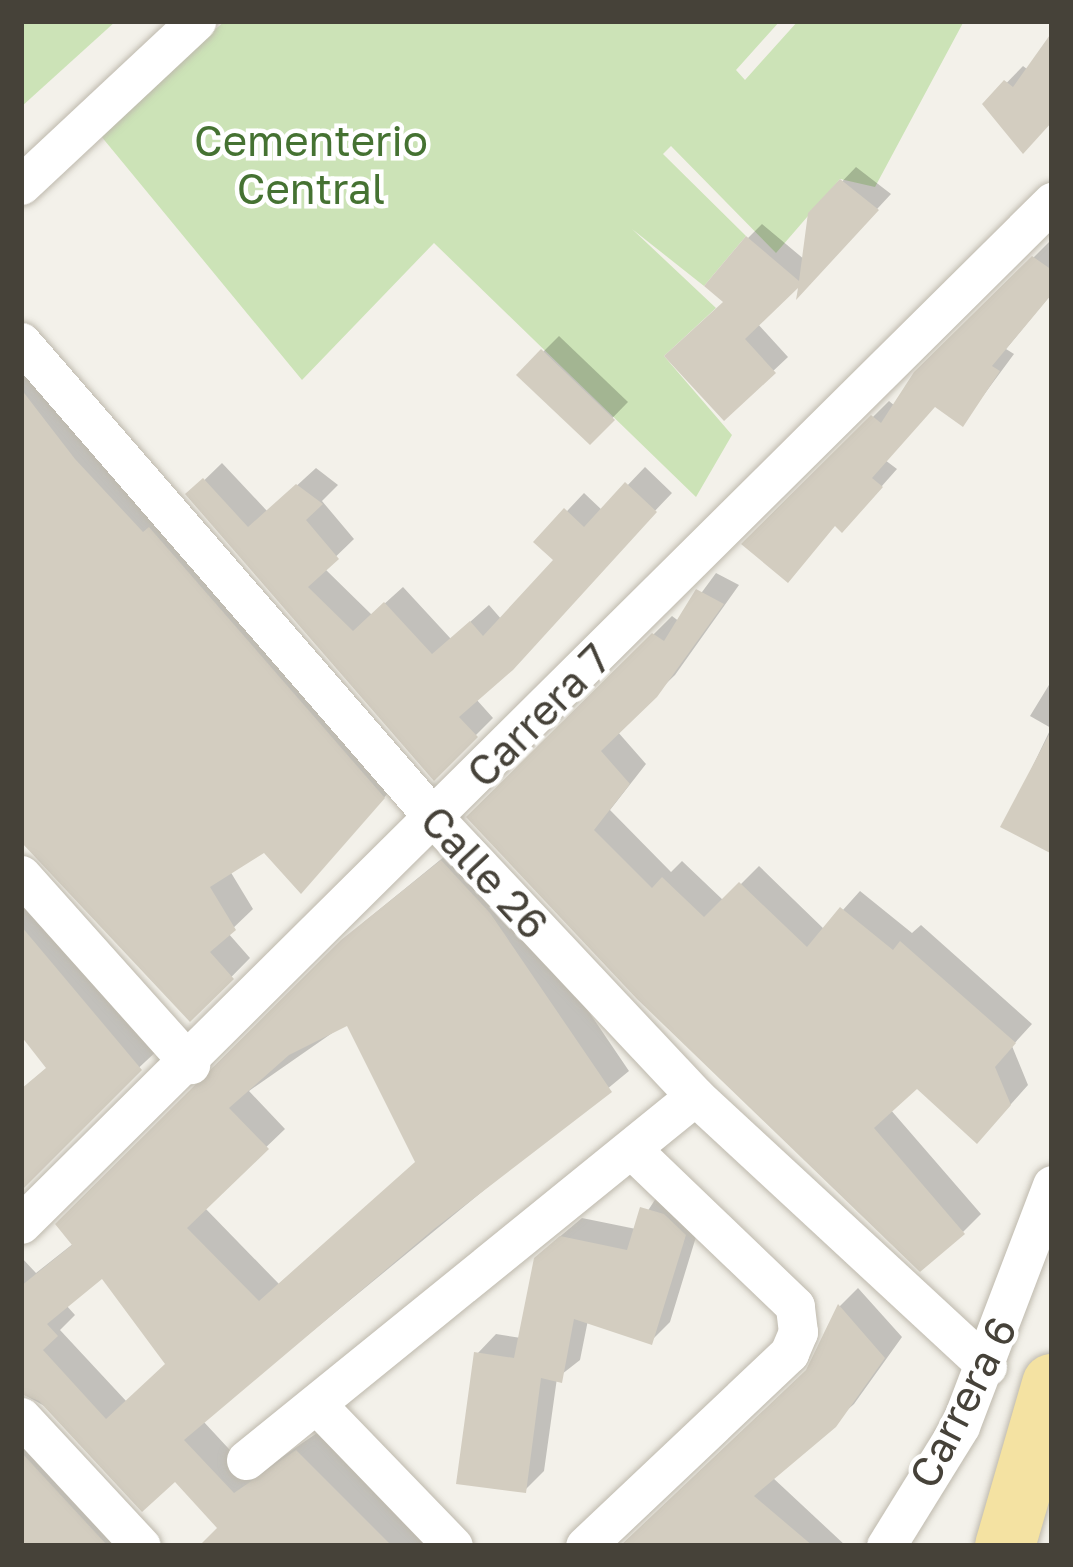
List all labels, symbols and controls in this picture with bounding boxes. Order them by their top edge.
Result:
park label: Cementerio Central [194,115,428,213]
street label: Carrera 7 [456,633,620,797]
street label: Calle 26 [411,795,559,949]
street label: Carrera 6 [898,1308,1026,1496]

